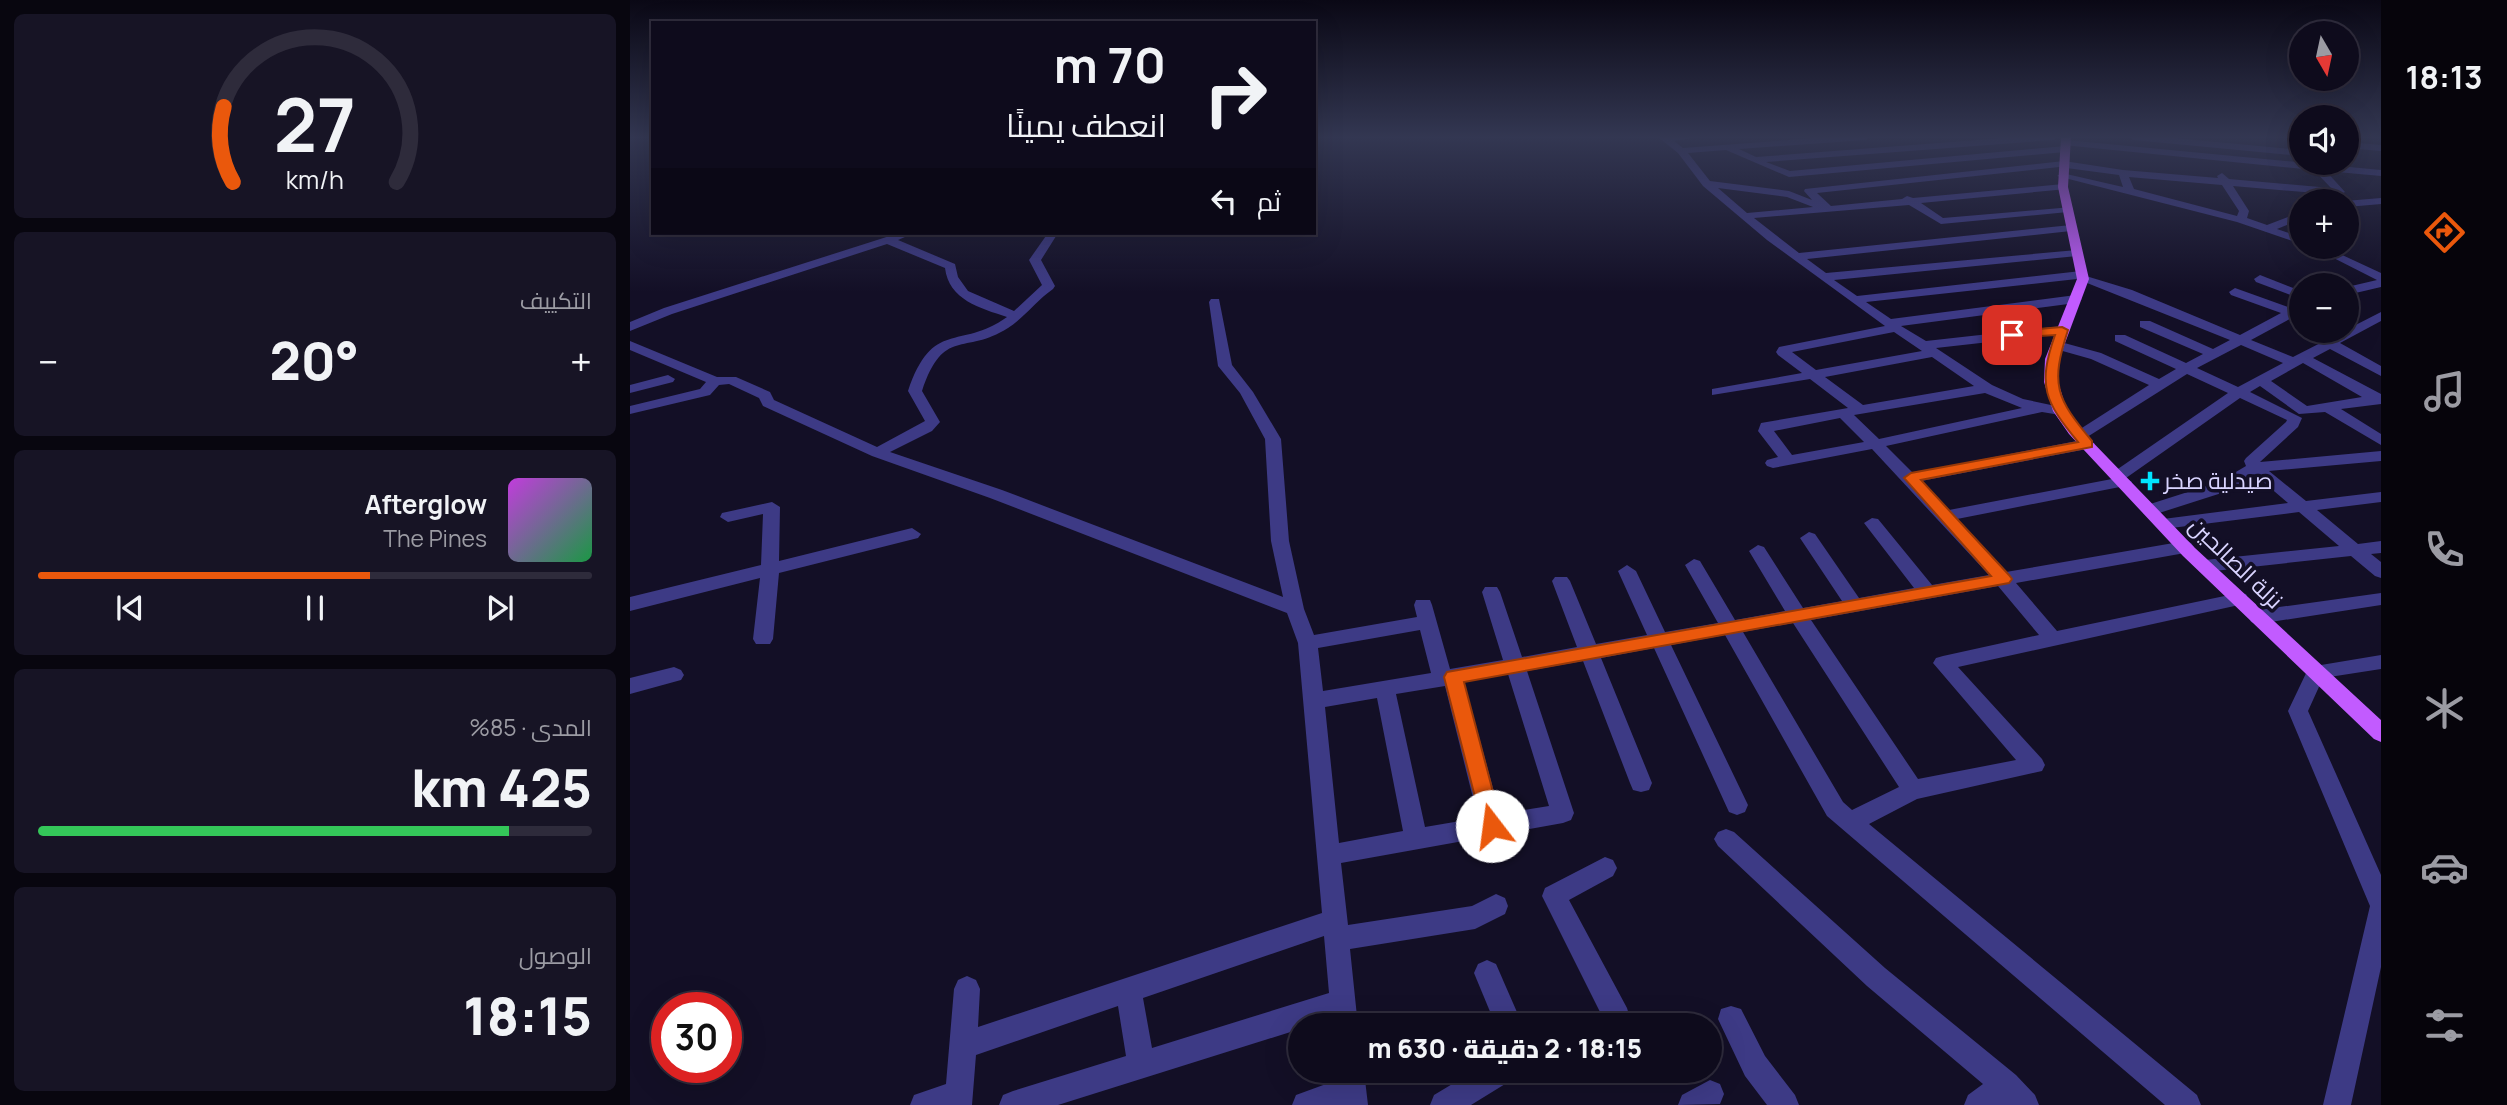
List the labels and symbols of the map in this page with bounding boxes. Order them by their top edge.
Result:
north arrow [2289,21,2359,91]
pin [1982,305,2042,365]
place label: صيدلية صخر [2162,464,2273,496]
marker: صيدلية صخر [2142,473,2158,489]
street label: نزلة الصالحين [2183,509,2291,615]
position arrow [1455,789,1529,863]
speed limit sign: 30 [651,992,742,1083]

